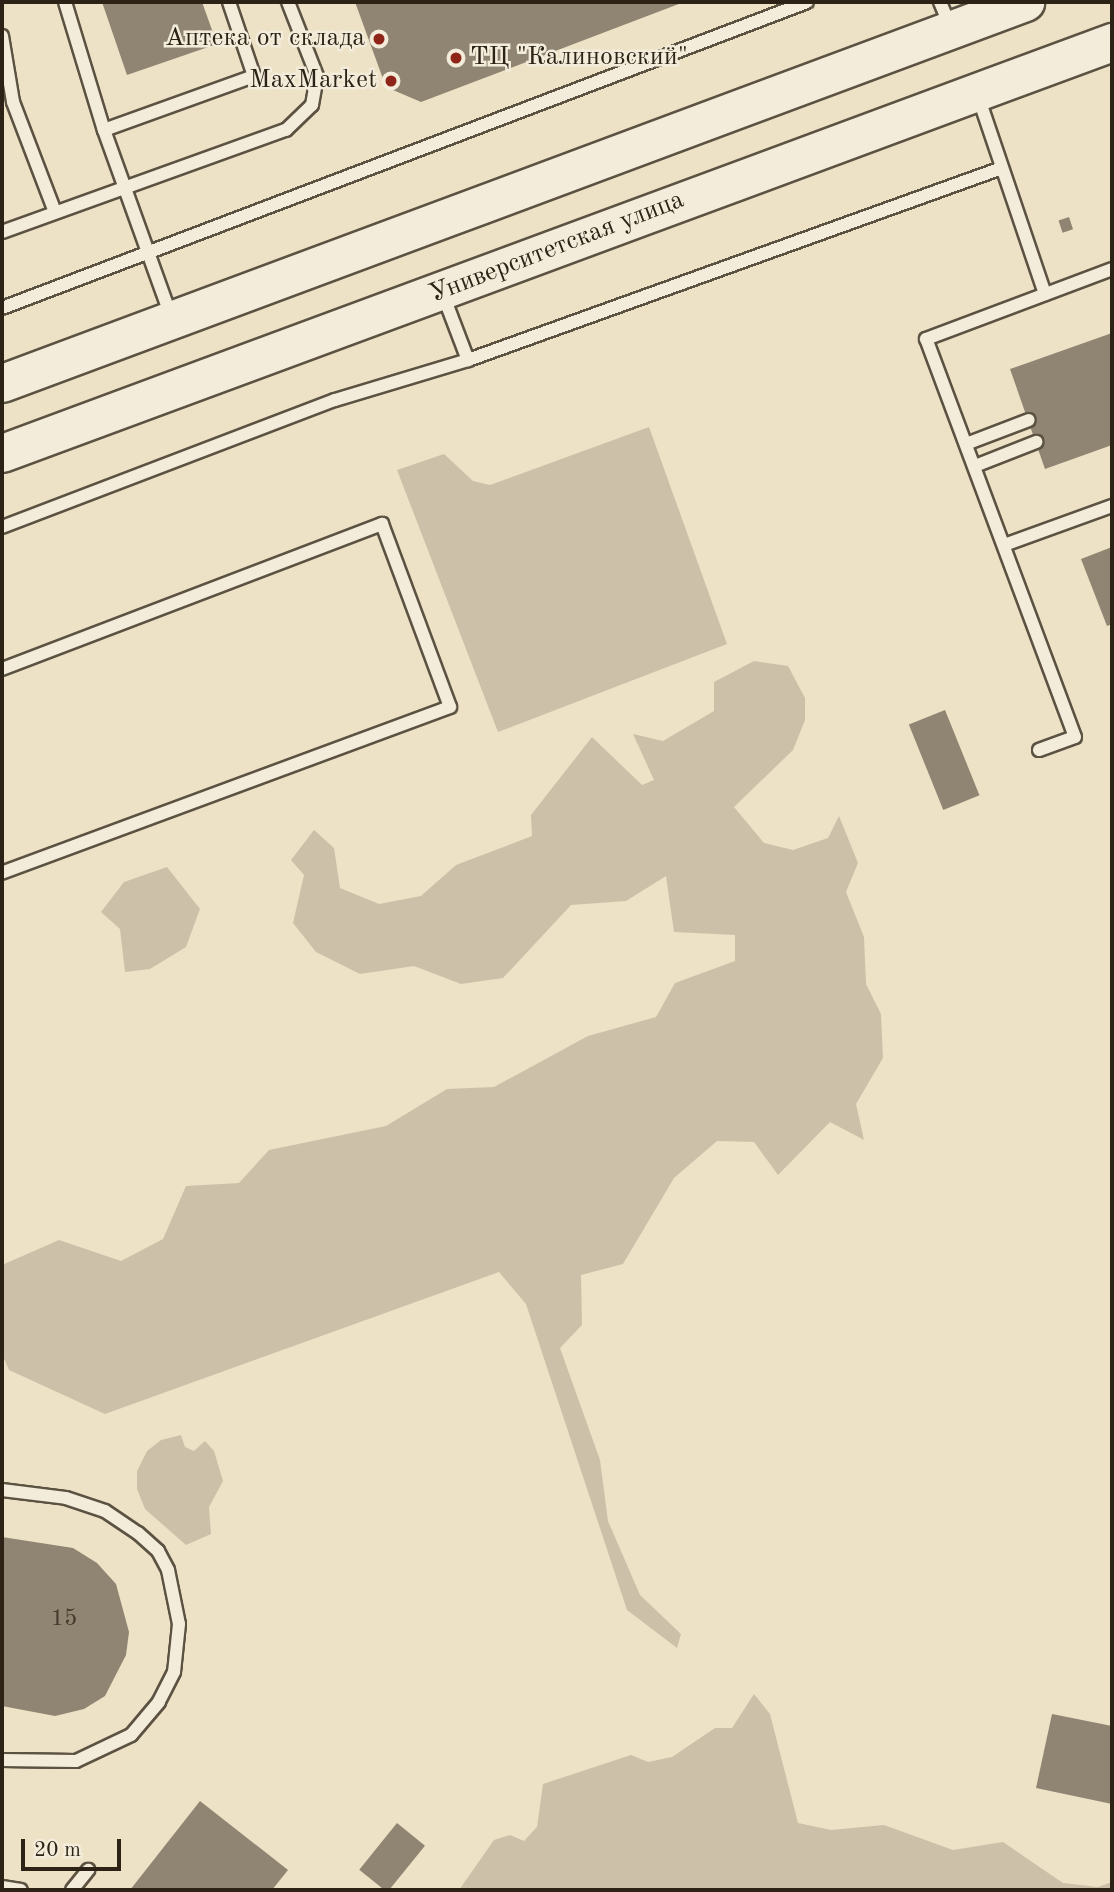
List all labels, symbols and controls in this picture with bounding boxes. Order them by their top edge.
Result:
place label: Аптека от склада [165,23,365,55]
marker: Аптека от склада [371,31,387,47]
place label: ТЦ "Калиновский" [470,42,688,74]
marker: ТЦ "Калиновский" [448,50,464,66]
place label: MaxMarket [249,65,377,97]
marker: MaxMarket [383,73,399,89]
street label: Университетская улица [425,185,689,311]
house number: 15 [51,1605,77,1633]
scale bar [24,1826,124,1870]
text: 20 m [34,1840,81,1861]

